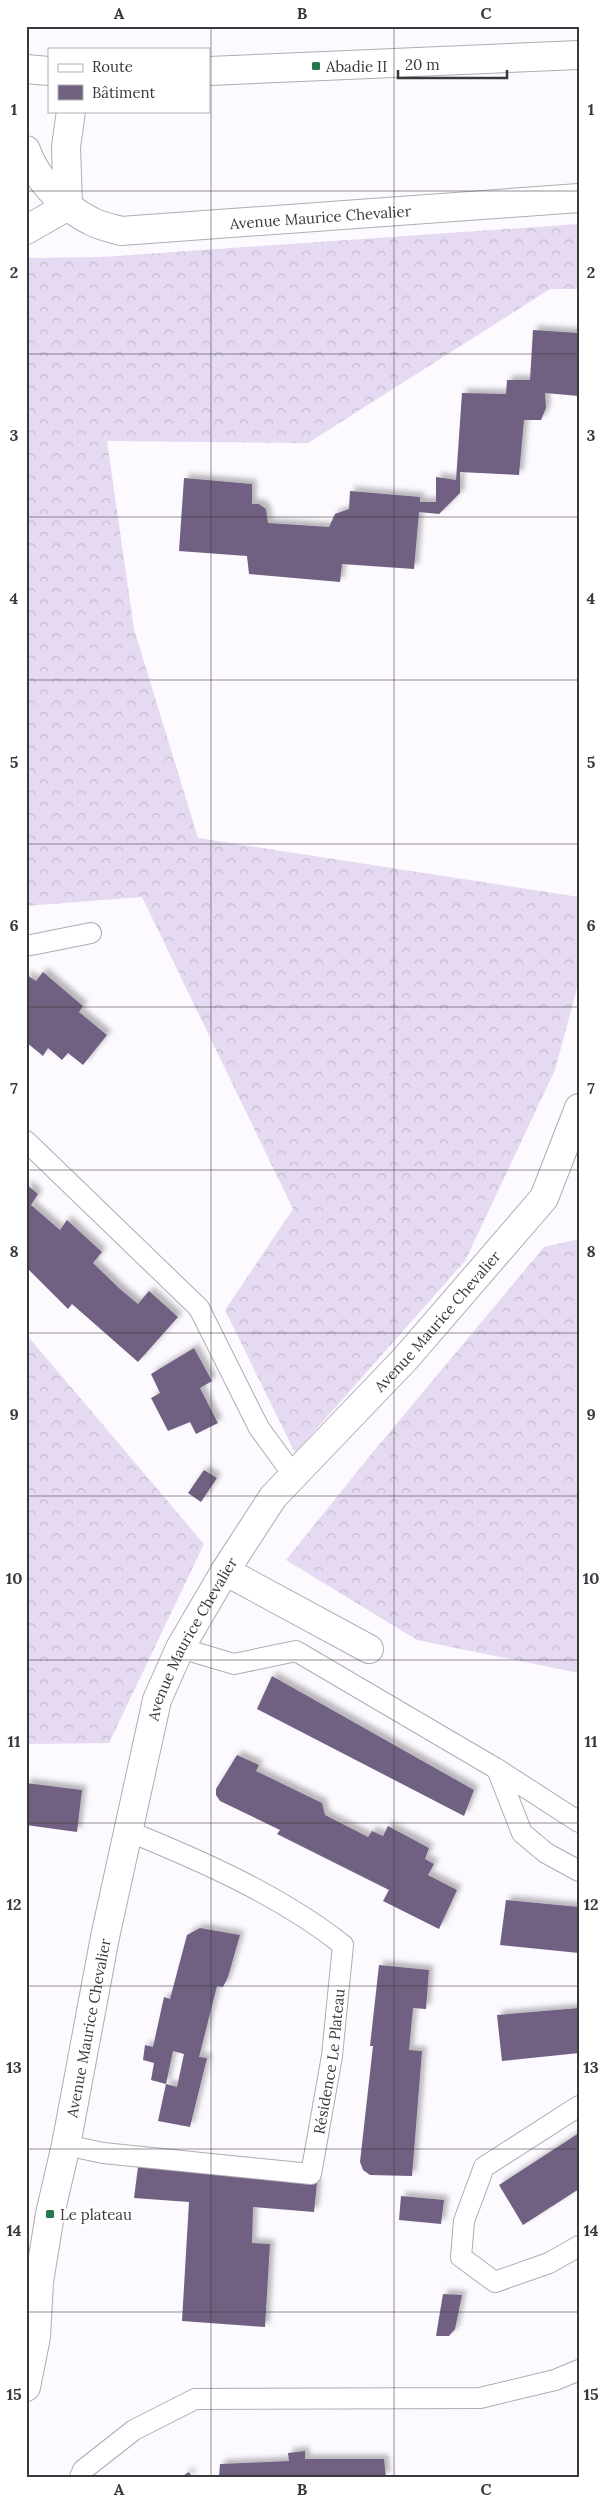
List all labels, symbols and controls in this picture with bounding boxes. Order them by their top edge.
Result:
text: A [114,3,125,23]
text: B [297,3,308,23]
text: C [480,3,492,23]
legend [48,48,210,112]
scale bar [398,48,506,80]
text: 20 m [405,55,440,74]
text: Route [92,57,133,76]
place label: Abadie II [325,57,387,76]
marker: Abadie II [310,60,322,72]
text: Bâtiment [92,83,155,102]
text: 1 [11,99,17,119]
text: 1 [588,99,594,119]
street label: Avenue Maurice Chevalier [228,201,412,233]
text: 2 [10,262,18,282]
text: 2 [587,262,595,282]
text: 3 [10,425,19,445]
text: 3 [587,425,596,445]
text: 4 [10,588,19,608]
text: 4 [587,588,596,608]
text: 5 [10,752,19,772]
text: 5 [587,752,596,772]
text: 6 [9,915,19,935]
text: 6 [586,915,596,935]
text: 7 [10,1078,18,1098]
text: 7 [587,1078,595,1098]
text: 8 [9,1241,19,1261]
text: 8 [586,1241,596,1261]
street label: Avenue Maurice Chevalier [369,1246,504,1396]
text: 9 [9,1404,19,1424]
text: 9 [586,1404,596,1424]
street label: Avenue Maurice Chevalier [143,1553,241,1723]
text: 10 [6,1568,22,1588]
text: 10 [583,1568,599,1588]
text: 11 [8,1731,21,1751]
text: 11 [585,1731,598,1751]
text: 12 [6,1894,22,1914]
text: 12 [583,1894,599,1914]
street label: Avenue Maurice Chevalier [62,1936,114,2120]
street label: Résidence Le Plateau [309,1988,348,2136]
text: 13 [6,2057,22,2077]
text: 13 [583,2057,599,2077]
place label: Le plateau [60,2205,132,2224]
marker: Le plateau [44,2208,56,2220]
text: 14 [6,2220,22,2240]
text: 14 [583,2220,599,2240]
text: 15 [6,2384,22,2404]
text: 15 [583,2384,599,2404]
text: A [114,2479,125,2499]
text: B [297,2479,308,2499]
text: C [480,2479,492,2499]

